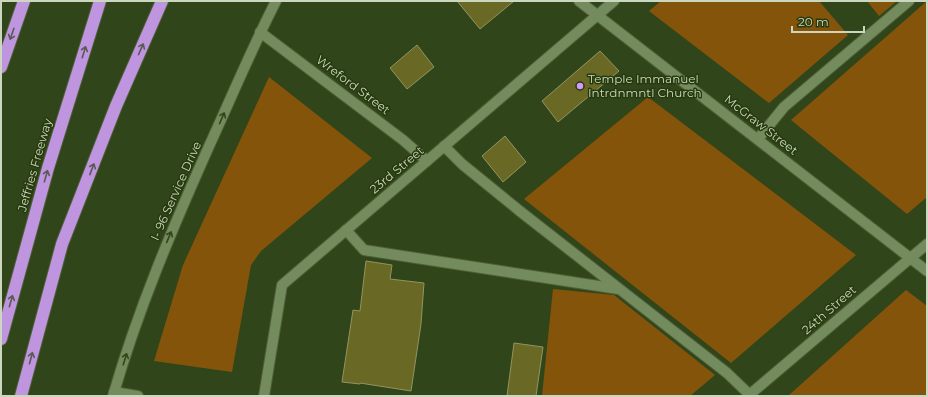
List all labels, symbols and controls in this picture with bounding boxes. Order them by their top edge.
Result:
scale bar [792,8,864,34]
text: 20 m [798,14,829,29]
one-way arrow [8,28,16,40]
one-way arrow [138,43,145,55]
one-way arrow [81,45,88,58]
street label: Wreford Street [313,52,393,117]
place label: Temple Immanuel Intrdnmntl Church [588,71,702,100]
marker: Temple Immanuel Intrdnmntl Church [575,81,585,91]
street label: McGraw Street [722,91,801,158]
one-way arrow [219,112,226,124]
street label: Jeffries Freeway [14,116,55,214]
street label: I- 96 Service Drive [147,139,204,243]
street label: 23rd Street [367,143,427,197]
one-way arrow [88,163,96,175]
one-way arrow [42,170,50,183]
one-way arrow [166,231,174,243]
street label: 24th Street [799,282,859,337]
one-way arrow [8,295,15,308]
one-way arrow [28,352,35,365]
one-way arrow [122,352,129,365]

